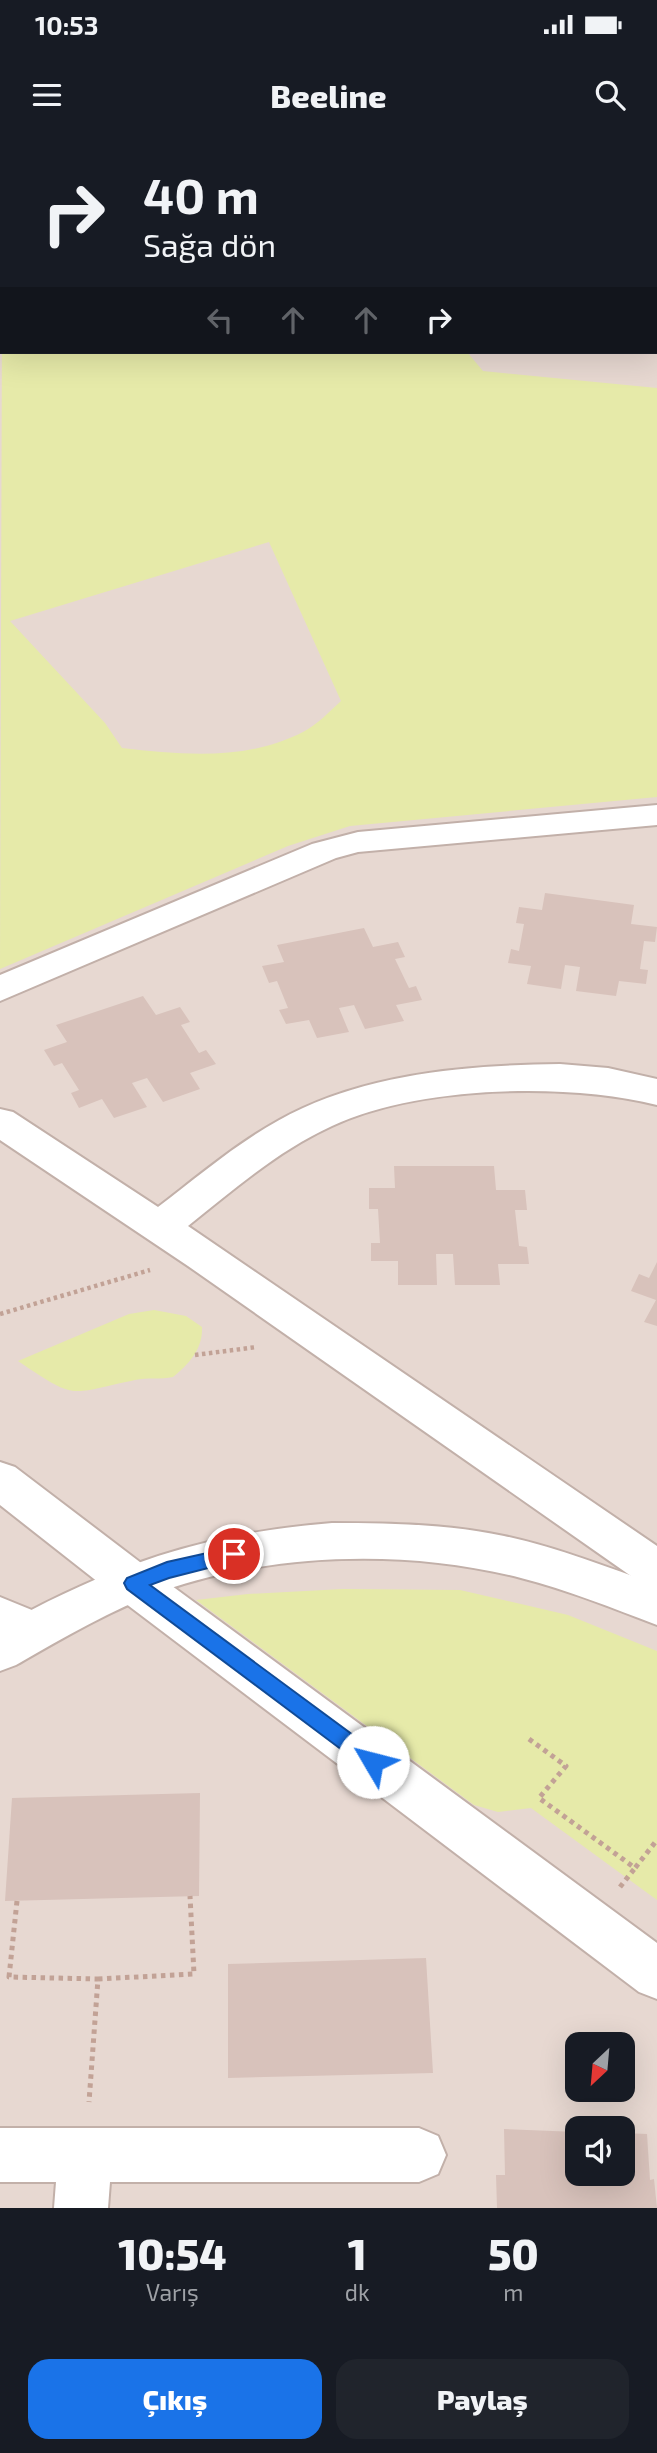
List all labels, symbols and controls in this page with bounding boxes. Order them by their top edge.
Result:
text: 10:53 [35,9,98,40]
icon: menu [28,76,66,114]
text: Beeline [270,76,387,114]
icon: search [591,76,629,114]
text: 40 m [143,165,259,224]
icon: right [28,168,119,259]
text: Sağa dön [143,225,276,263]
icon: left [201,301,239,339]
icon: ahead [274,301,312,339]
icon: ahead [347,301,385,339]
icon: right [420,301,458,339]
pin [204,1524,264,1584]
icon: arrive [215,1535,253,1573]
position arrow [336,1725,410,1799]
north arrow [565,2032,635,2102]
map controls [565,2032,635,2186]
button: sound [565,2116,635,2186]
text: 10:54 [118,2228,226,2278]
text: 1 [348,2228,367,2278]
text: 50 [488,2228,539,2278]
text: Varış [146,2278,199,2306]
text: dk [345,2278,370,2306]
text: m [503,2278,523,2306]
button: Çıkış [28,2359,322,2439]
button: Paylaş [336,2359,629,2439]

